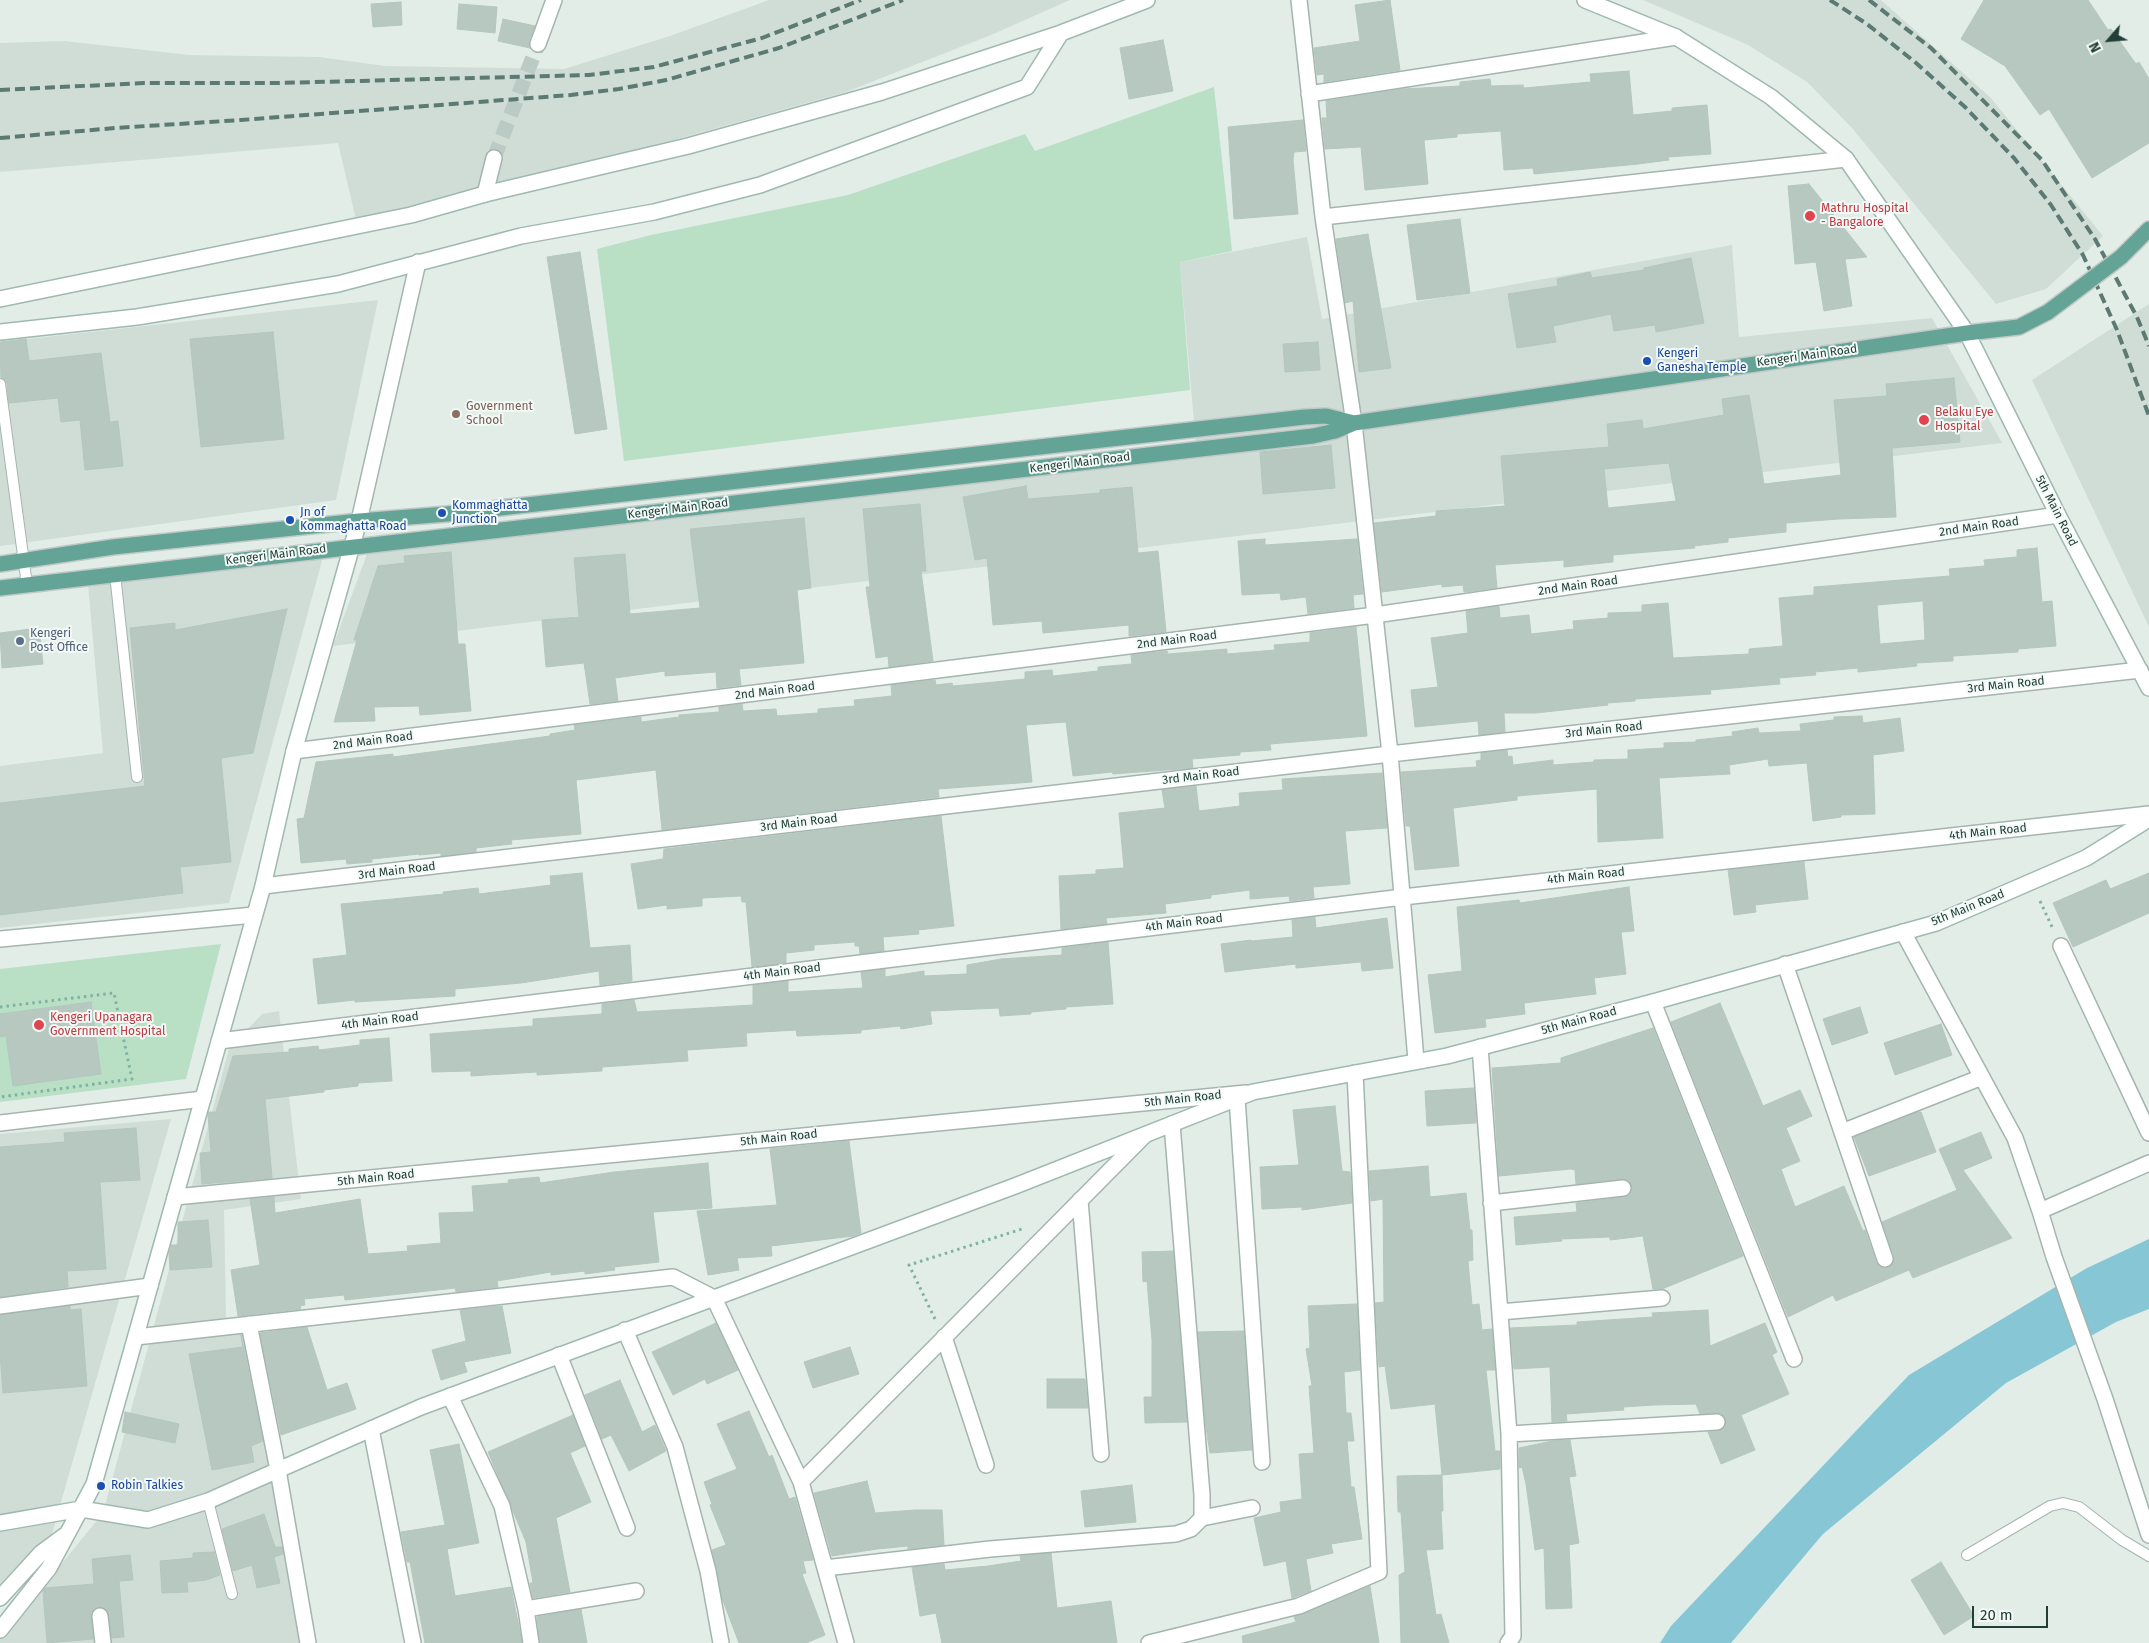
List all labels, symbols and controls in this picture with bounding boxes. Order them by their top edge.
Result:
north arrow [2084,15,2134,65]
text: N [2086,39,2105,55]
place label: Mathru Hospital - Bangalore [1821,202,1908,230]
marker: Mathru Hospital - Bangalore [1803,209,1817,223]
street label: Kengeri Main Road [1756,342,1858,370]
place label: Kengeri Ganesha Temple [1657,347,1747,375]
marker: Kengeri Ganesha Temple [1641,355,1653,367]
place label: Government School [466,400,533,428]
place label: Belaku Eye Hospital [1935,406,1994,434]
marker: Government School [450,408,462,420]
marker: Belaku Eye Hospital [1917,413,1931,427]
street label: Kengeri Main Road [1029,450,1131,476]
street label: 5th Main Road [2032,473,2080,549]
street label: Kengeri Main Road [627,496,729,522]
place label: Kommaghatta Junction [452,499,528,527]
place label: Jn of Kommaghatta Road [300,506,407,534]
marker: Kommaghatta Junction [436,507,448,519]
marker: Jn of Kommaghatta Road [284,514,296,526]
street label: 2nd Main Road [1938,514,2020,540]
street label: Kengeri Main Road [225,542,327,568]
street label: 2nd Main Road [1537,573,1619,599]
place label: Kengeri Post Office [30,627,88,655]
street label: 2nd Main Road [1136,628,1218,652]
marker: Kengeri Post Office [14,635,26,647]
street label: 3rd Main Road [1967,674,2045,696]
street label: 2nd Main Road [734,679,816,703]
street label: 3rd Main Road [1565,719,1643,741]
street label: 2nd Main Road [332,729,414,753]
street label: 3rd Main Road [1162,764,1240,788]
street label: 3rd Main Road [760,811,838,835]
street label: 4th Main Road [1948,821,2028,843]
street label: 3rd Main Road [358,859,436,883]
street label: 4th Main Road [1546,865,1626,887]
street label: 5th Main Road [1929,887,2007,929]
street label: 4th Main Road [1144,911,1224,935]
street label: 4th Main Road [742,960,822,984]
street label: 5th Main Road [1540,1004,1618,1038]
street label: 4th Main Road [340,1009,420,1033]
place label: Kengeri Upanagara Government Hospital [50,1011,165,1039]
marker: Kengeri Upanagara Government Hospital [32,1018,46,1032]
street label: 5th Main Road [1144,1088,1222,1110]
street label: 5th Main Road [740,1127,818,1149]
street label: 5th Main Road [337,1167,415,1189]
place label: Robin Talkies [111,1479,183,1493]
marker: Robin Talkies [95,1480,107,1492]
scale bar [1974,1596,2050,1628]
text: 20 m [1980,1606,2013,1624]

